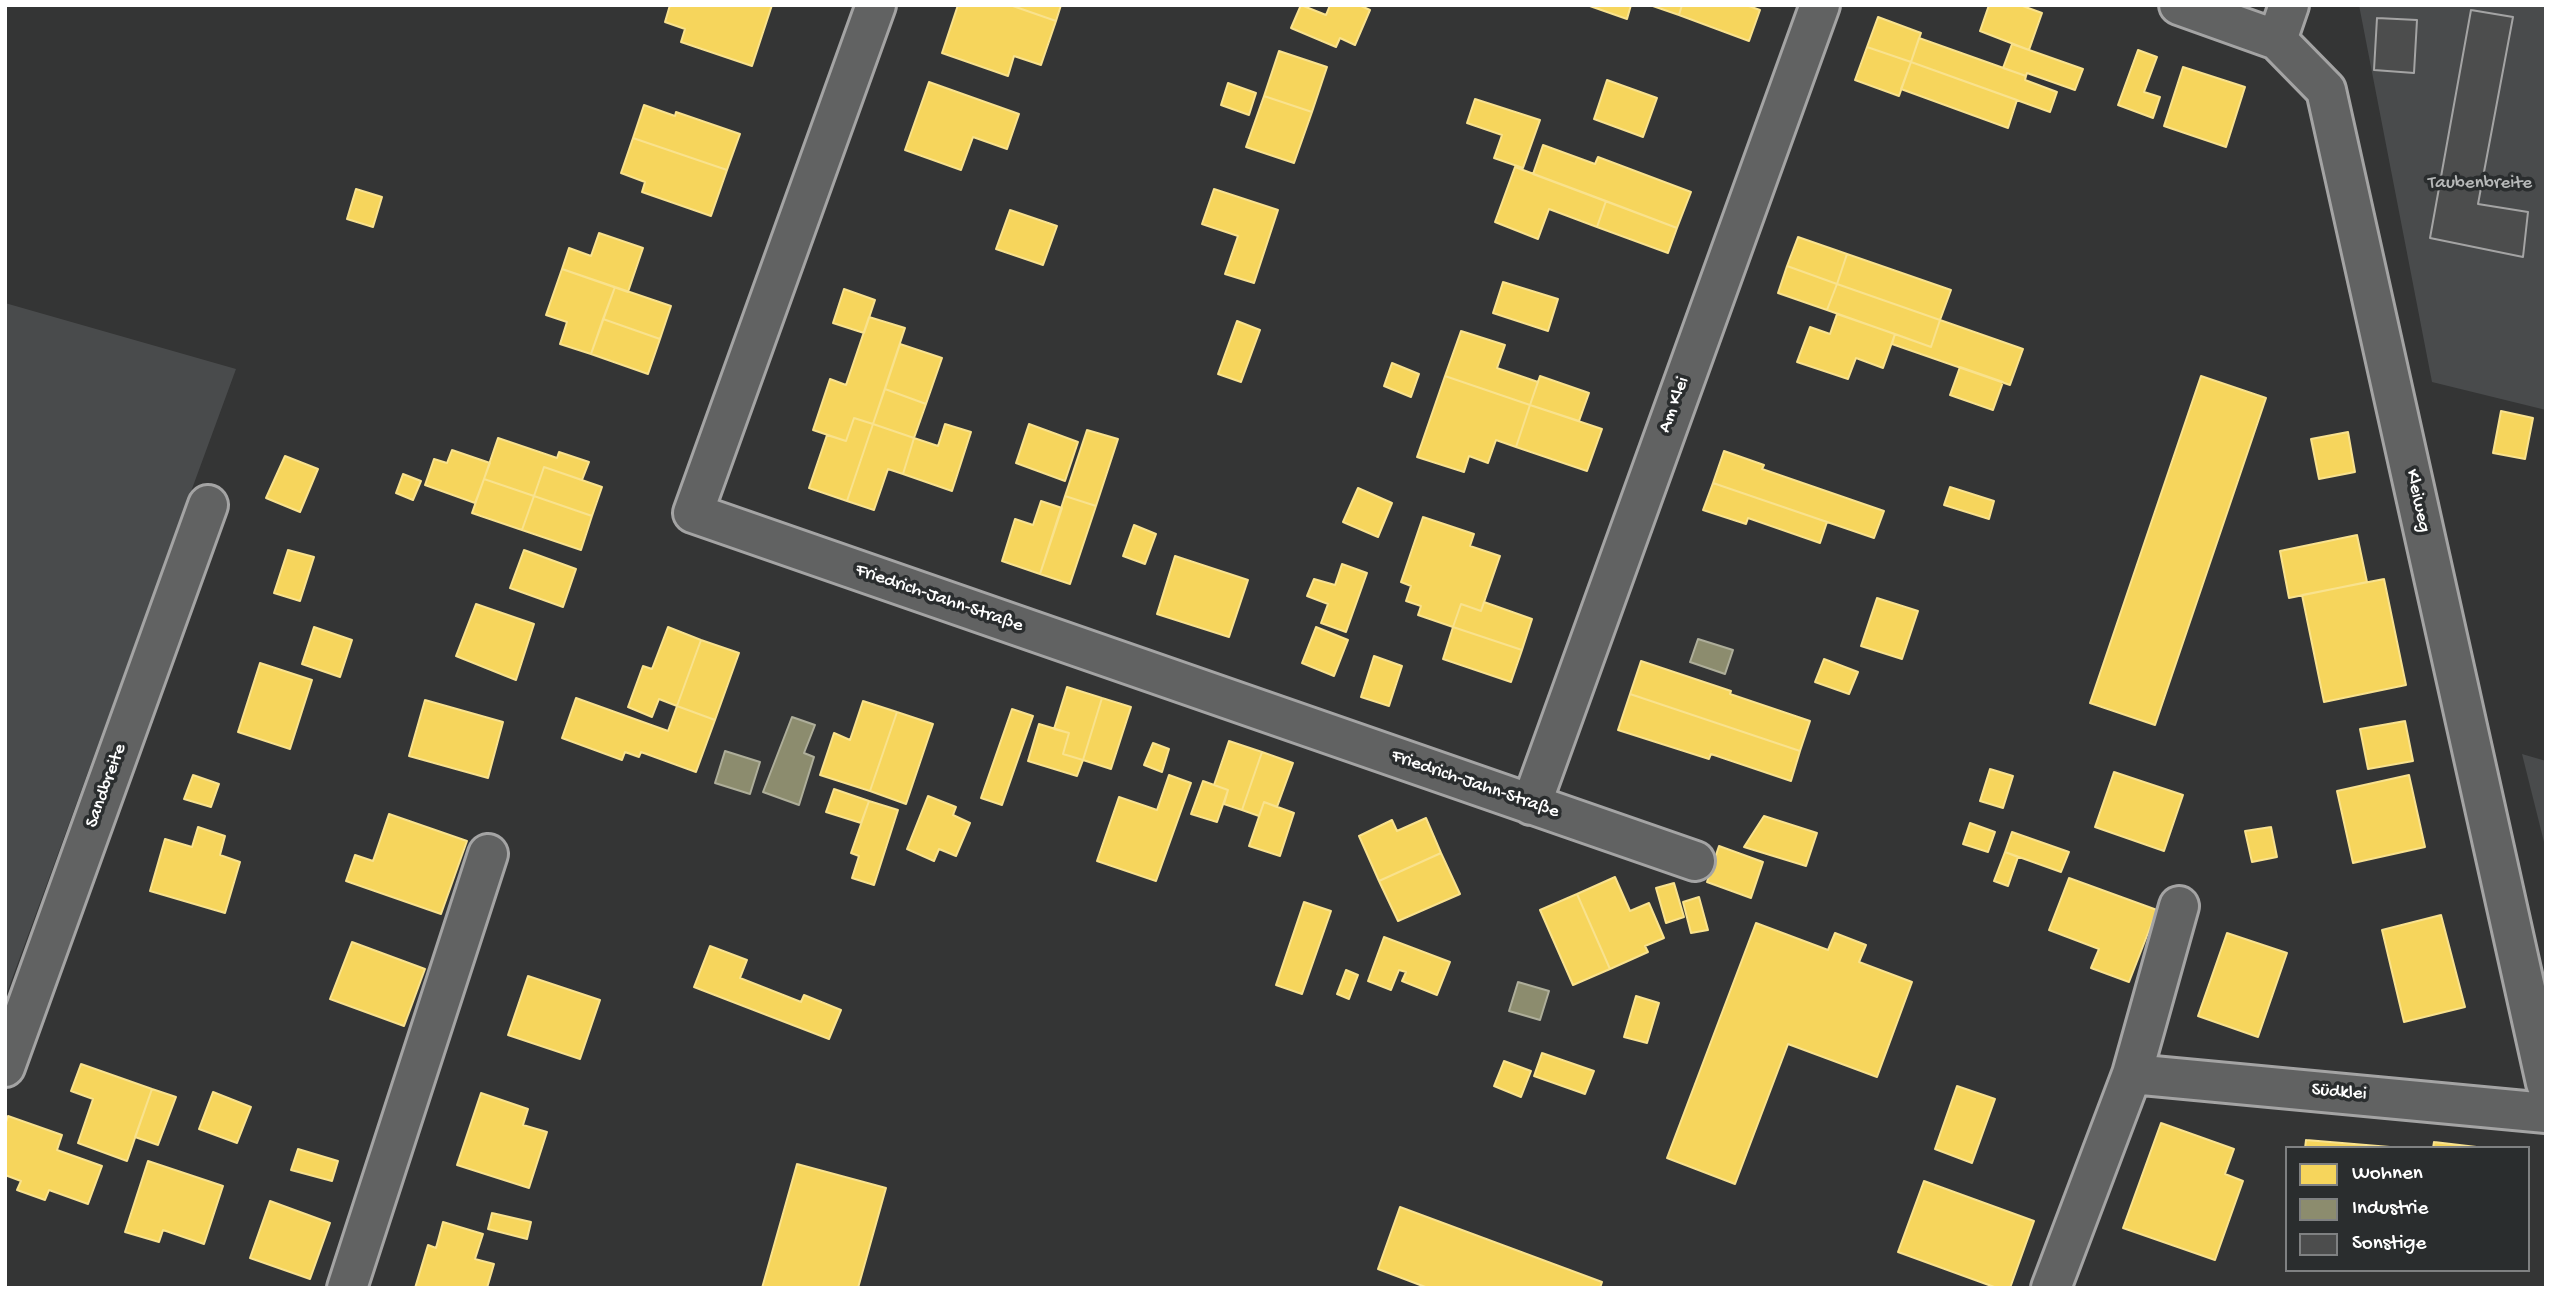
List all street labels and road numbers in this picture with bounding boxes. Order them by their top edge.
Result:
street label: Am Klei [1654,374,1696,436]
street label: Kleiweg [2399,467,2435,535]
street label: Friedrich-Jahn-Straße [852,560,1026,638]
street label: Sandbreite [81,741,133,831]
street label: Friedrich-Jahn-Straße [1388,746,1562,824]
street label: Südklei [2310,1079,2368,1107]

